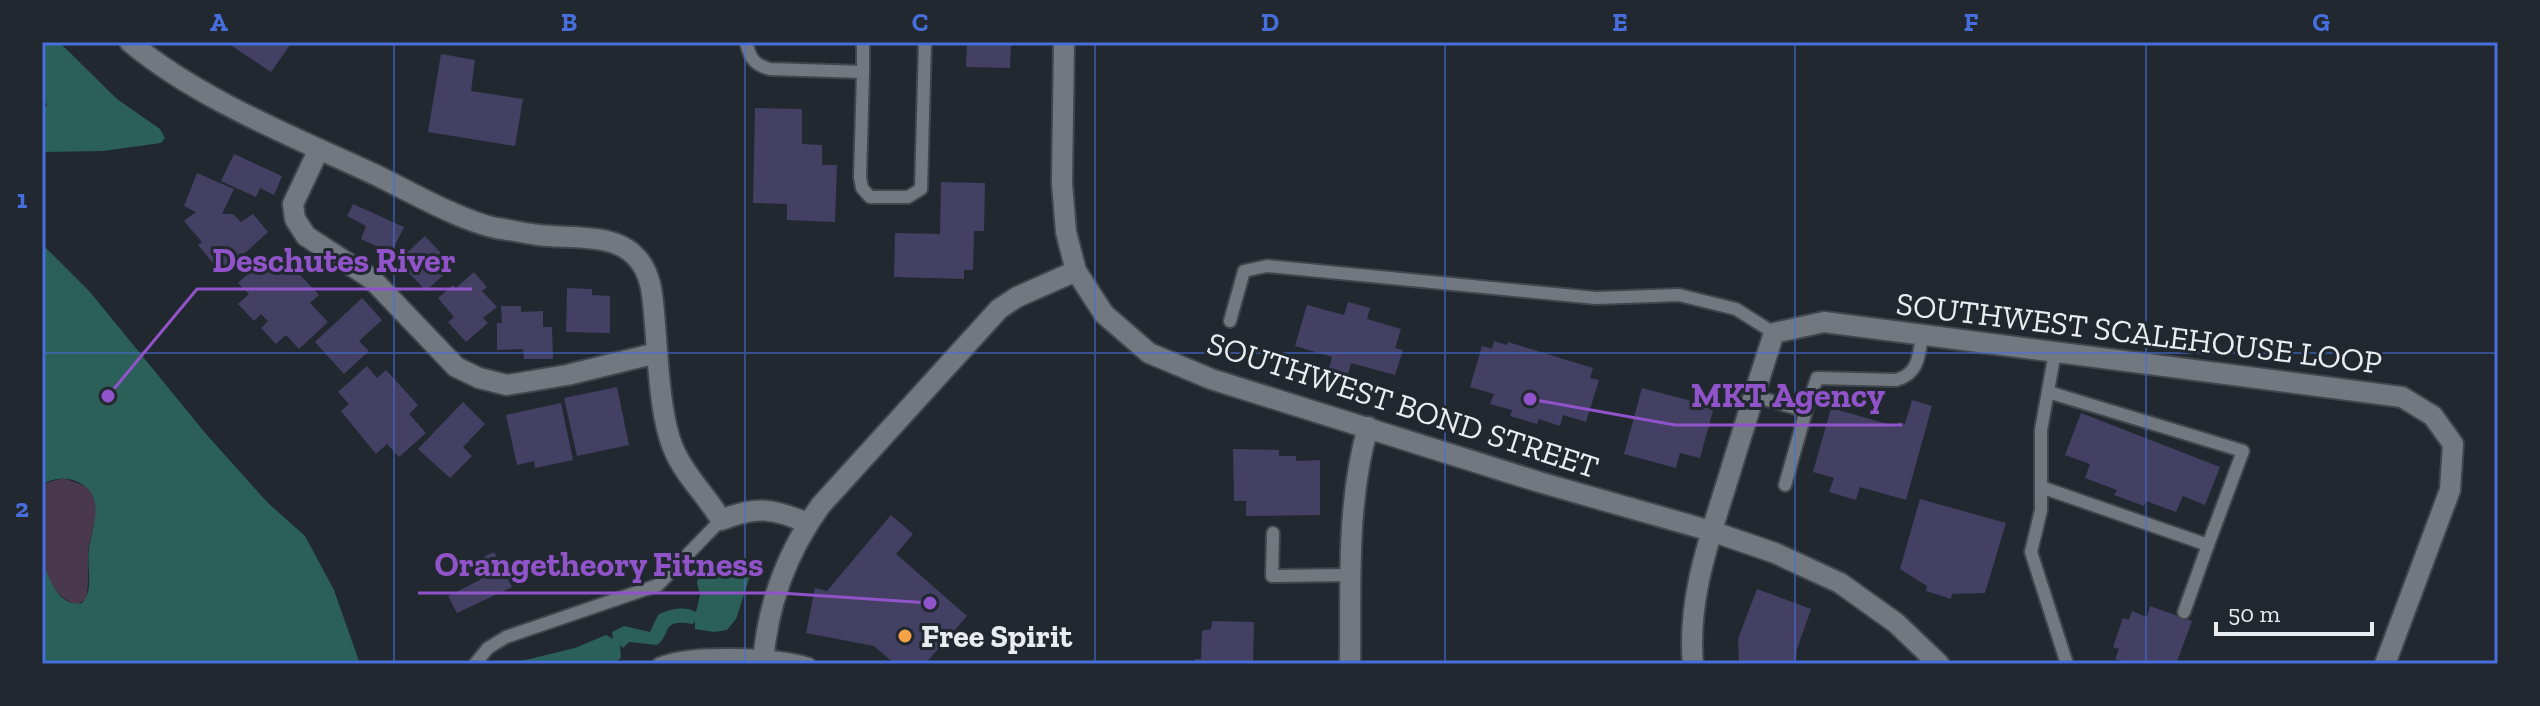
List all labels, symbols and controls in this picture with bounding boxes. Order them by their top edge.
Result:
text: A [210,6,228,38]
text: B [561,6,577,38]
text: C [912,6,928,38]
text: D [1261,6,1279,38]
text: E [1612,6,1628,38]
text: F [1964,6,1979,38]
text: G [2312,6,2330,38]
text: 1 [17,183,28,215]
callout: Deschutes River [197,231,472,289]
text: Deschutes River [212,240,456,281]
street label: SOUTHWEST SCALEHOUSE LOOP [1894,284,2384,382]
street label: SOUTHWEST BOND STREET [1203,324,1604,486]
callout: MKT Agency [1675,367,1902,425]
text: MKT Agency [1691,375,1885,416]
text: 2 [15,492,29,524]
callout: Orangetheory Fitness [418,535,780,593]
text: Orangetheory Fitness [434,544,764,585]
scale bar [2216,586,2372,636]
text: 50 m [2228,599,2281,628]
place label: Free Spirit [921,617,1072,655]
marker: Free Spirit [896,627,914,645]

